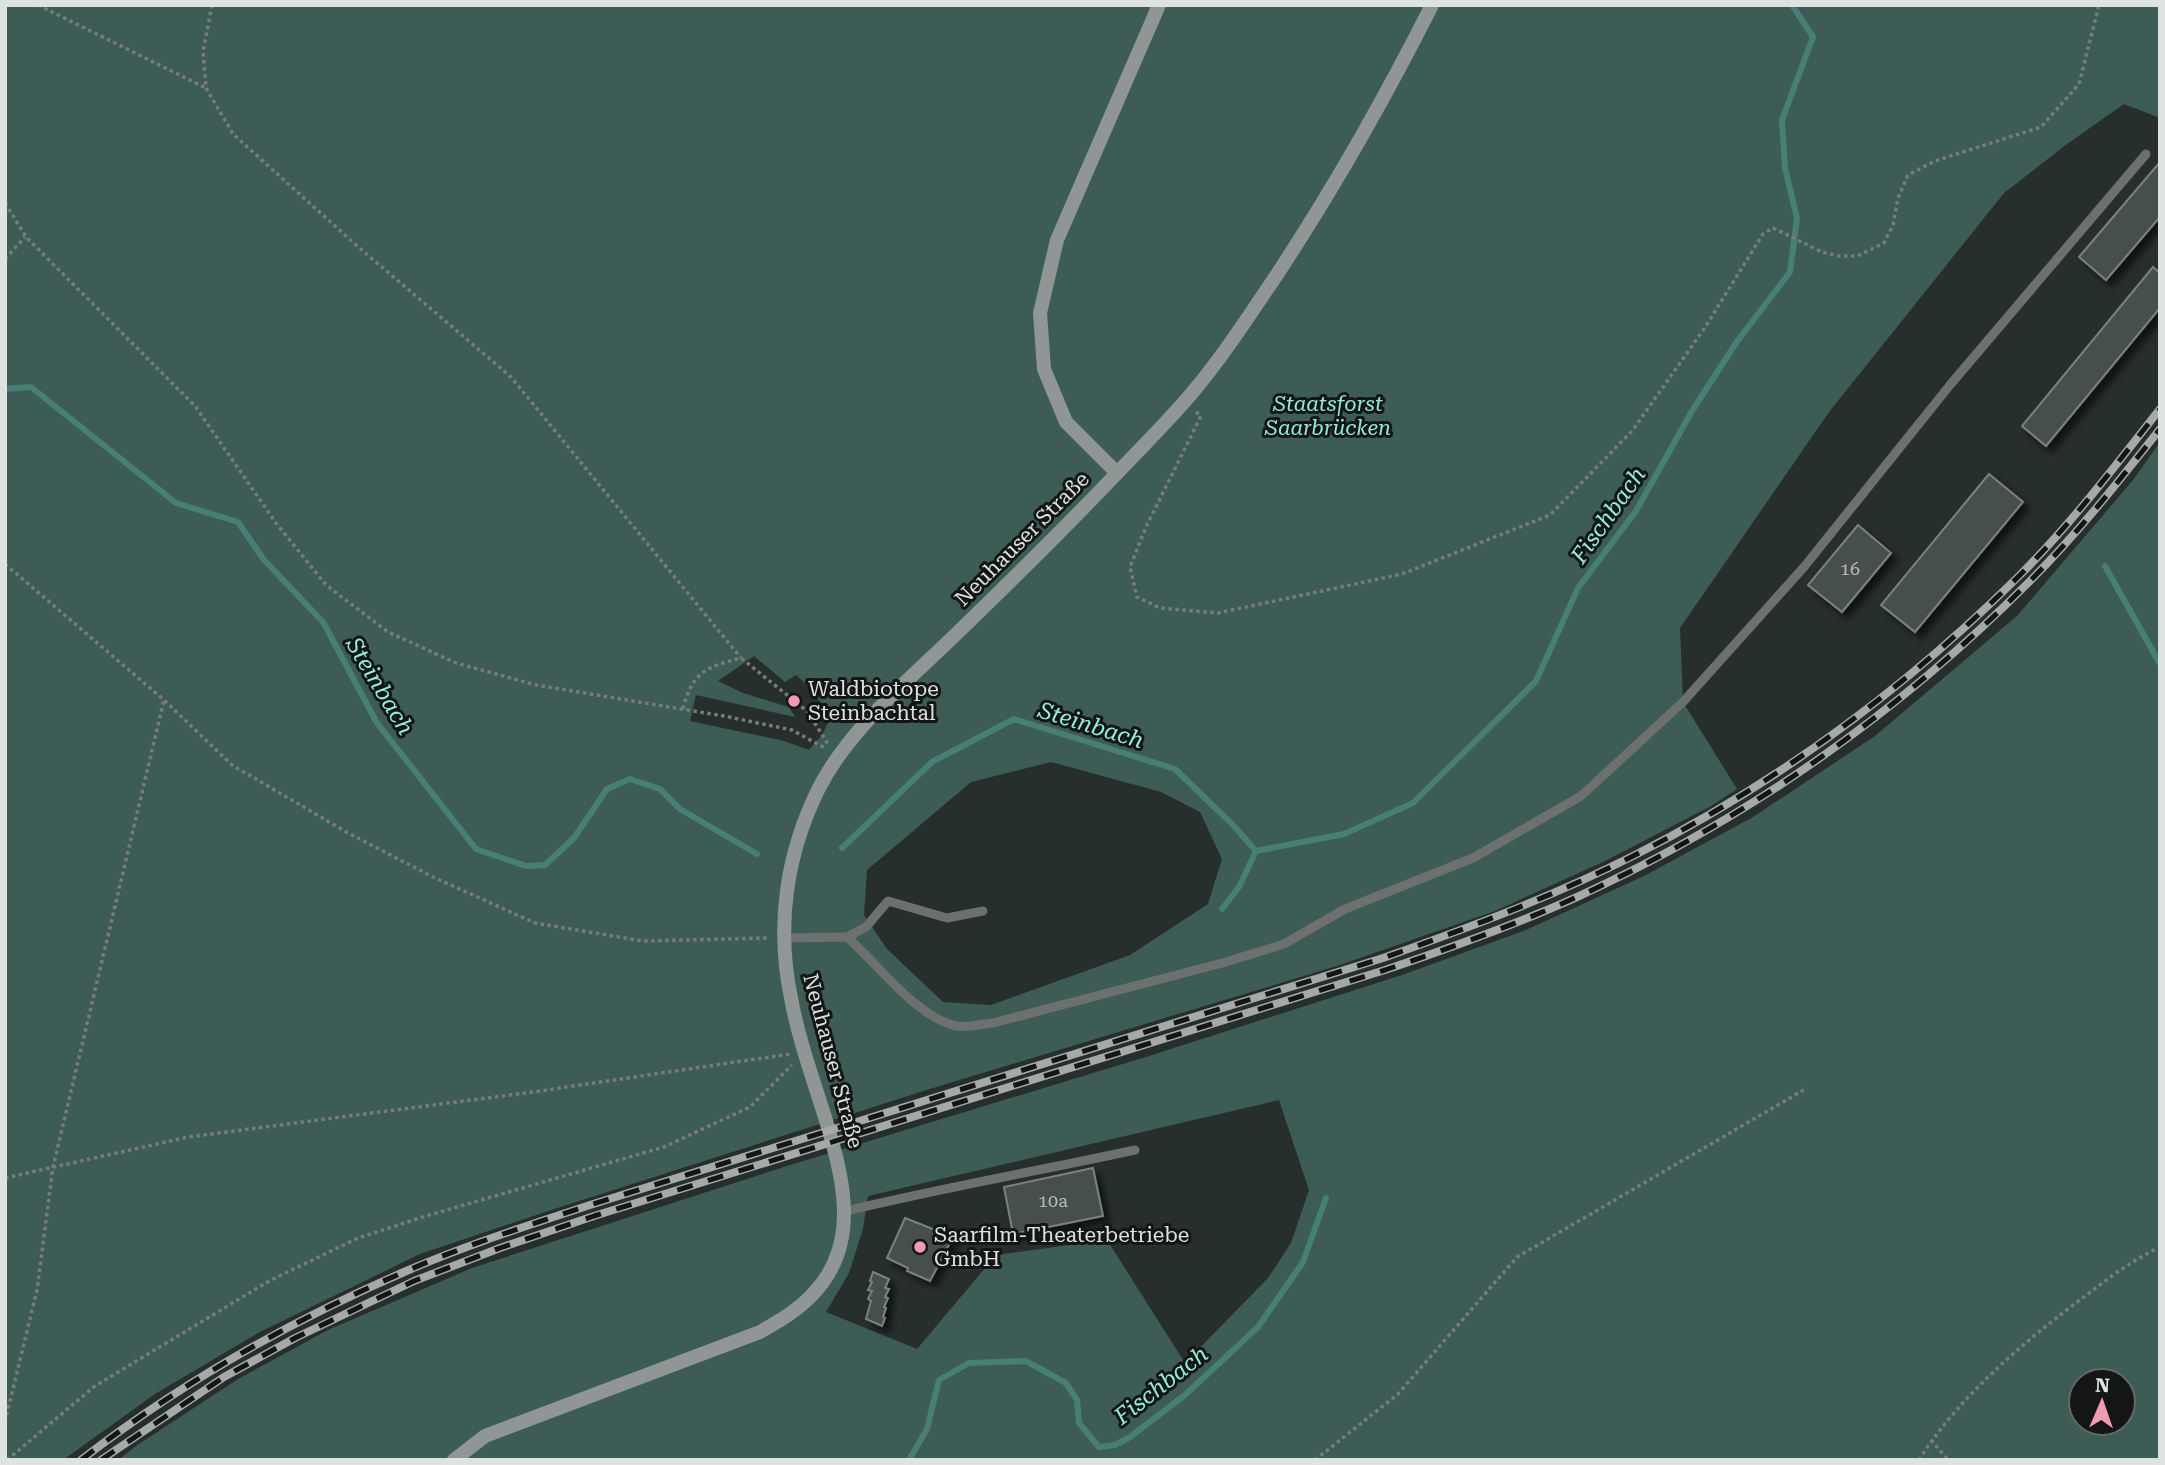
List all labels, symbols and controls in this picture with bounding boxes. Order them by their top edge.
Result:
park label: Staatsforst Saarbrücken [1264,392,1391,440]
water label: Fischbach [1565,462,1651,569]
street label: Neuhauser Straße [950,467,1094,611]
house number: 16 [1840,558,1860,579]
water label: Steinbach [340,632,419,740]
place label: Waldbiotope Steinbachtal [808,677,939,725]
marker: Waldbiotope Steinbachtal [786,693,802,709]
water label: Steinbach [1034,696,1147,754]
street label: Neuhauser Straße [798,971,868,1151]
house number: 10a [1038,1190,1068,1211]
place label: Saarfilm-Theaterbetriebe GmbH [934,1223,1189,1271]
marker: Saarfilm-Theaterbetriebe GmbH [912,1239,928,1255]
water label: Fischbach [1108,1340,1213,1431]
north arrow [2067,1367,2137,1437]
text: N [2095,1374,2111,1397]

